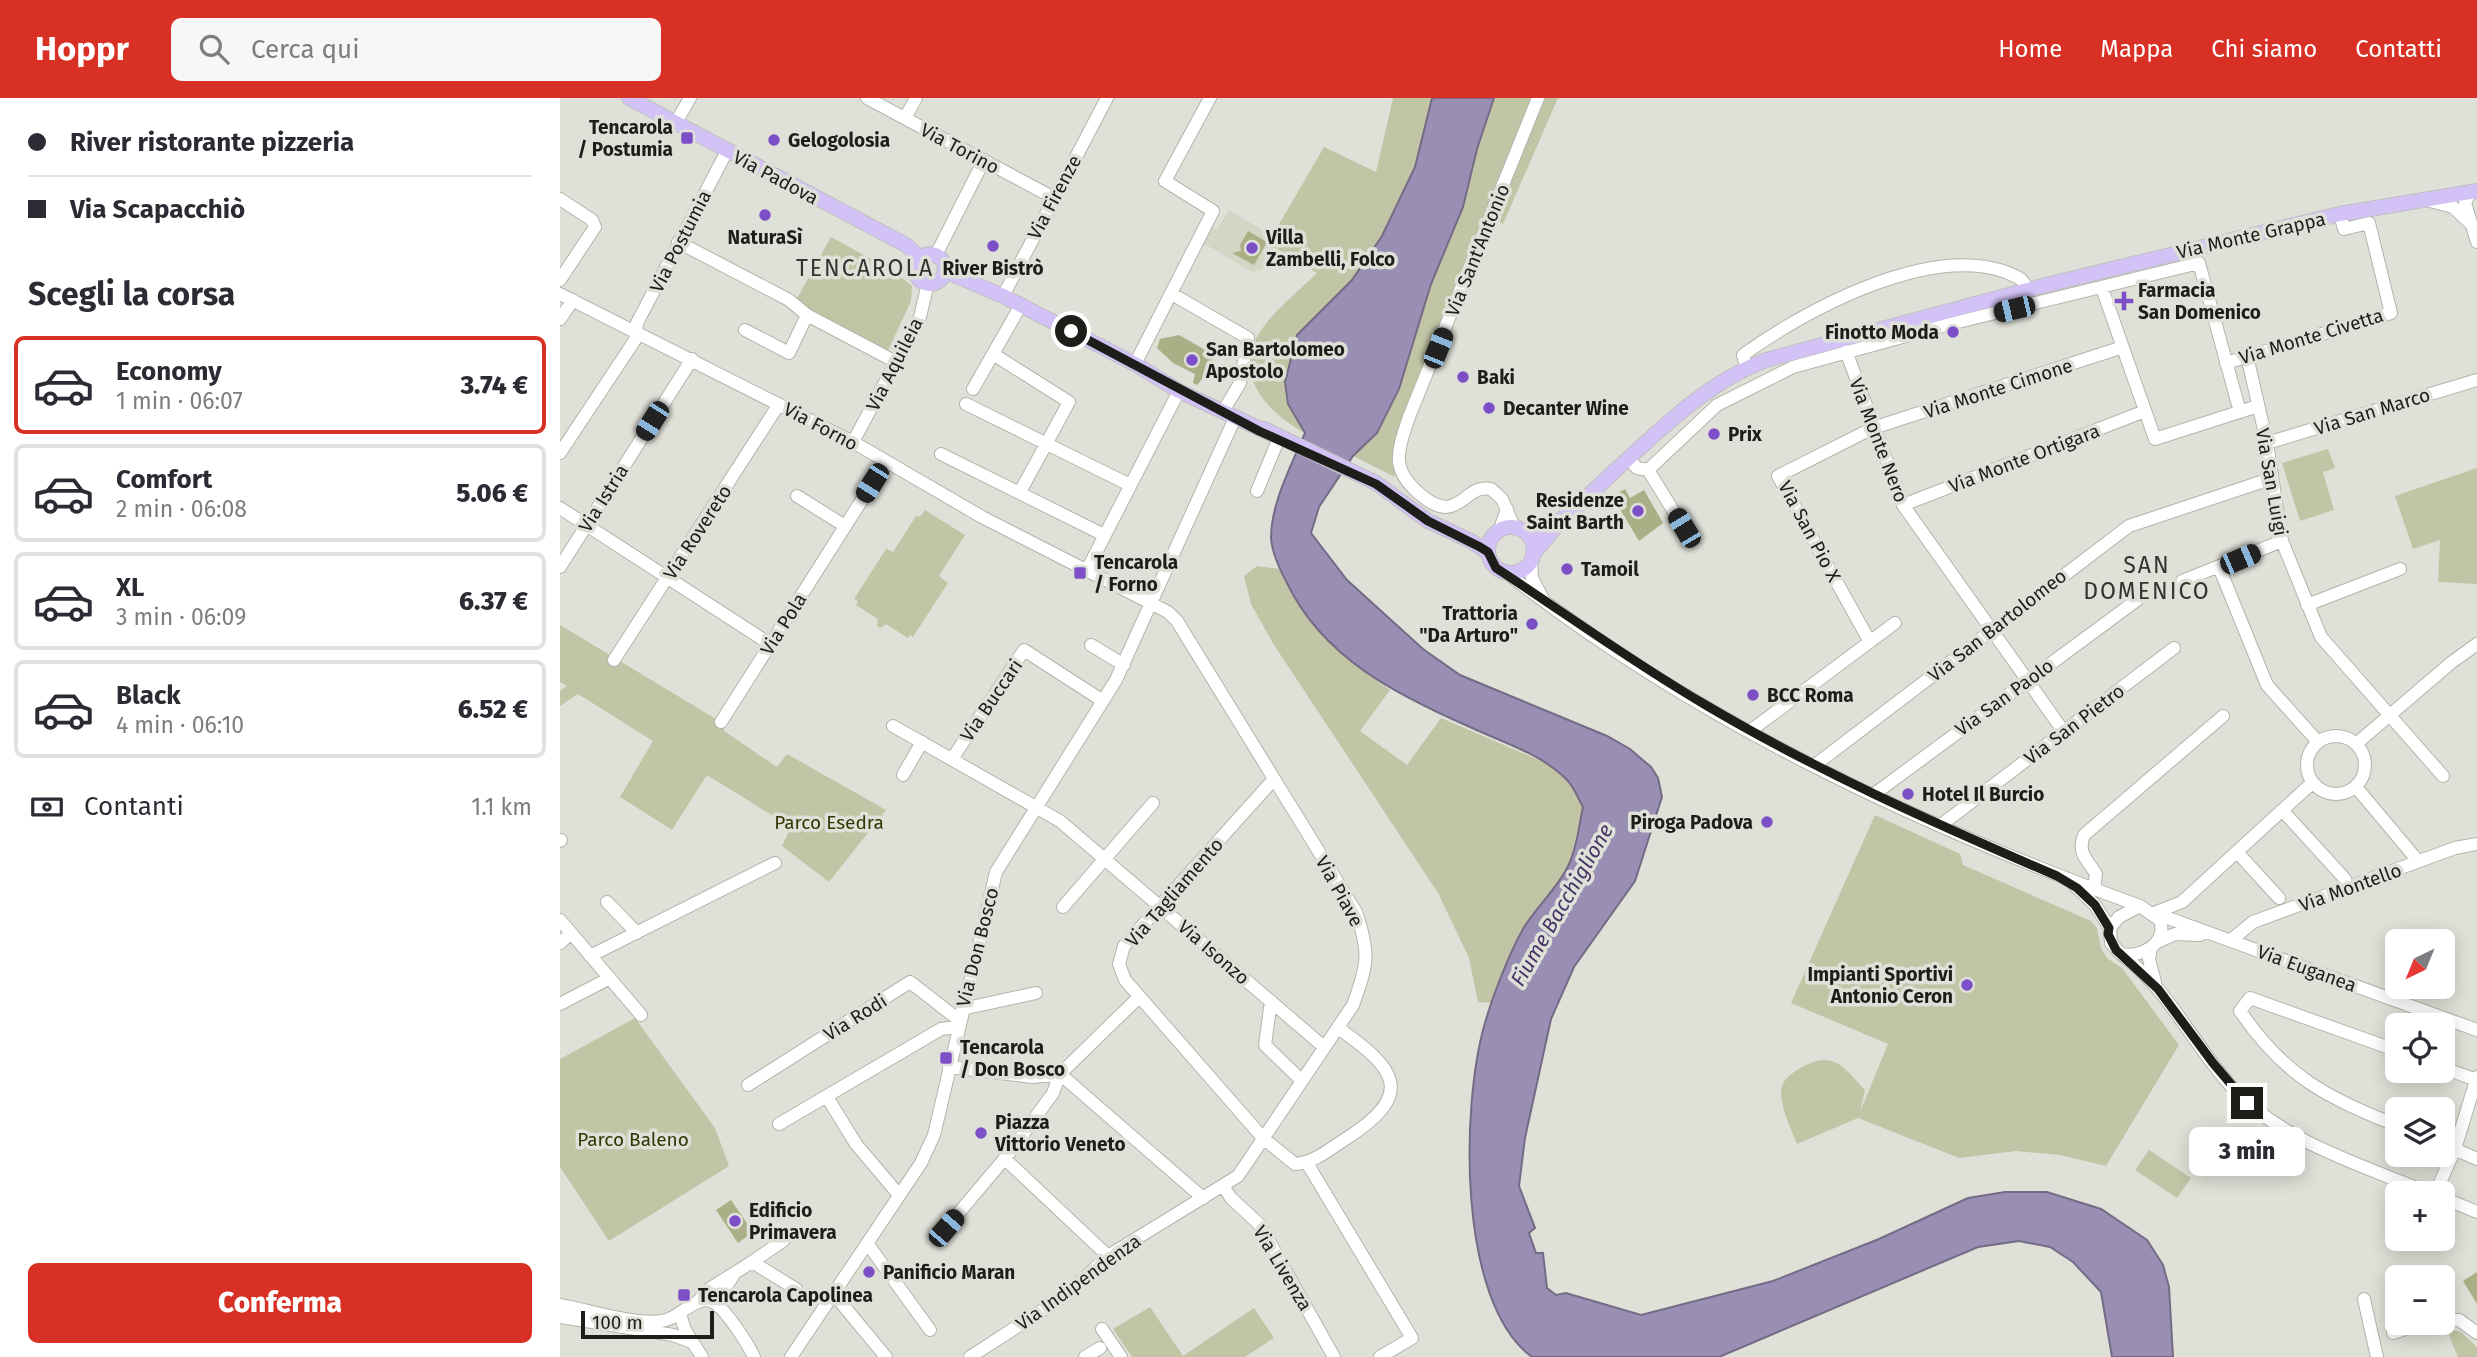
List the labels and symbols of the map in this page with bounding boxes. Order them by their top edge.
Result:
place label: Tencarola / Postumia [577,116,673,161]
street label: Via Torino [916,118,1003,179]
place label: Gelogolosia [788,129,890,152]
marker: Tencarola / Postumia [679,130,695,146]
marker: Gelogolosia [766,132,782,148]
street label: Via Padova [729,145,822,210]
street label: Via Firenze [1023,151,1086,243]
street label: Via Sant'Antonio [1440,181,1514,320]
street label: Via Postumia [645,186,716,296]
marker: NaturaSì [757,207,773,223]
street label: Via Monte Grappa [2174,207,2328,264]
place label: NaturaSì [728,226,803,249]
place label: Villa Zambelli, Folco [1265,226,1395,271]
marker: River Bistrò [985,238,1001,254]
marker: Villa Zambelli, Folco [1244,240,1260,256]
district label: TENCAROLA [796,254,934,282]
place label: River Bistrò [942,257,1044,280]
place label: Farmacia San Domenico [2138,279,2261,324]
marker: Farmacia San Domenico [2116,293,2132,309]
car [1992,294,2037,324]
street label: Via Monte Civetta [2236,304,2386,369]
street label: Via Aquileia [861,314,928,415]
route start [1055,315,1087,347]
place label: Finotto Moda [1825,321,1939,344]
marker: Finotto Moda [1945,324,1961,340]
car [1421,325,1456,371]
place label: San Bartolomeo Apostolo [1205,338,1345,383]
marker: San Bartolomeo Apostolo [1184,352,1200,368]
street label: Via Monte Cimone [1921,354,2075,423]
place label: Baki [1477,366,1515,389]
marker: Baki [1455,369,1471,385]
street label: Via Monte Nero [1844,375,1913,506]
street label: Via San Marco [2311,383,2433,440]
street label: Via Forno [780,397,862,456]
place label: Decanter Wine [1503,397,1629,420]
car [632,398,673,444]
marker: Decanter Wine [1481,400,1497,416]
street label: Via Monte Ortigara [1945,419,2103,498]
place label: Prix [1728,423,1762,446]
marker: Prix [1706,426,1722,442]
street label: Via San Luigi [2251,426,2292,538]
street label: Via Istria [574,460,633,536]
car [852,460,893,506]
street label: Via San Pio X [1773,477,1846,586]
street label: Via Rovereto [658,481,736,584]
place label: Residenze Saint Barth [1527,489,1624,534]
marker: Residenze Saint Barth [1630,503,1646,519]
car [1665,505,1704,551]
car [2217,541,2264,577]
place label: Tencarola / Forno [1094,551,1178,596]
district label: SAN DOMENICO [2083,551,2211,605]
place label: Tamoil [1581,558,1639,581]
marker: Tamoil [1559,561,1575,577]
street label: Via San Bartolomeo [1923,564,2071,687]
marker: Tencarola / Forno [1072,565,1088,581]
street label: Via Pola [755,589,811,659]
place label: Trattoria "Da Arturo" [1419,602,1518,647]
marker: Trattoria "Da Arturo" [1524,616,1540,632]
street label: Via San Paolo [1951,654,2058,741]
street label: Via Buccari [955,655,1027,746]
street label: Via San Pietro [2020,679,2129,770]
place label: BCC Roma [1767,684,1854,707]
marker: BCC Roma [1745,687,1761,703]
place label: Hotel Il Burcio [1922,783,2044,806]
marker: Hotel Il Burcio [1900,786,1916,802]
park label: Parco Esedra [774,811,884,834]
place label: Piroga Padova [1630,811,1753,834]
marker: Piroga Padova [1759,814,1775,830]
water label: Fiume Bacchiglione [1505,819,1619,991]
street label: Via Tagliamento [1121,833,1228,952]
street label: Via Piave [1311,852,1368,931]
street label: Via Montello [2296,858,2405,917]
street label: Via Don Bosco [952,885,1003,1009]
street label: Via Isonzo [1173,915,1254,990]
north arrow [2385,929,2455,999]
street label: Via Euganea [2254,940,2360,997]
place label: Impianti Sportivi Antonio Ceron [1807,963,1953,1008]
marker: Impianti Sportivi Antonio Ceron [1959,977,1975,993]
street label: Via Rodi [819,989,891,1046]
place label: Tencarola / Don Bosco [960,1036,1065,1081]
marker: Tencarola / Don Bosco [938,1050,954,1066]
route end [2231,1087,2263,1119]
place label: Piazza Vittorio Veneto [994,1111,1126,1156]
marker: Piazza Vittorio Veneto [973,1125,989,1141]
park label: Parco Baleno [577,1128,689,1151]
callout: 3 min [2189,1128,2305,1176]
place label: Edificio Primavera [749,1199,837,1244]
car [925,1205,968,1251]
marker: Edificio Primavera [727,1213,743,1229]
street label: Via Livenza [1248,1222,1317,1315]
street label: Via Indipendenza [1011,1229,1145,1335]
place label: Panificio Maran [883,1261,1015,1284]
marker: Panificio Maran [861,1264,877,1280]
place label: Tencarola Capolinea [698,1284,873,1307]
marker: Tencarola Capolinea [676,1287,692,1303]
scale bar [581,1308,714,1340]

